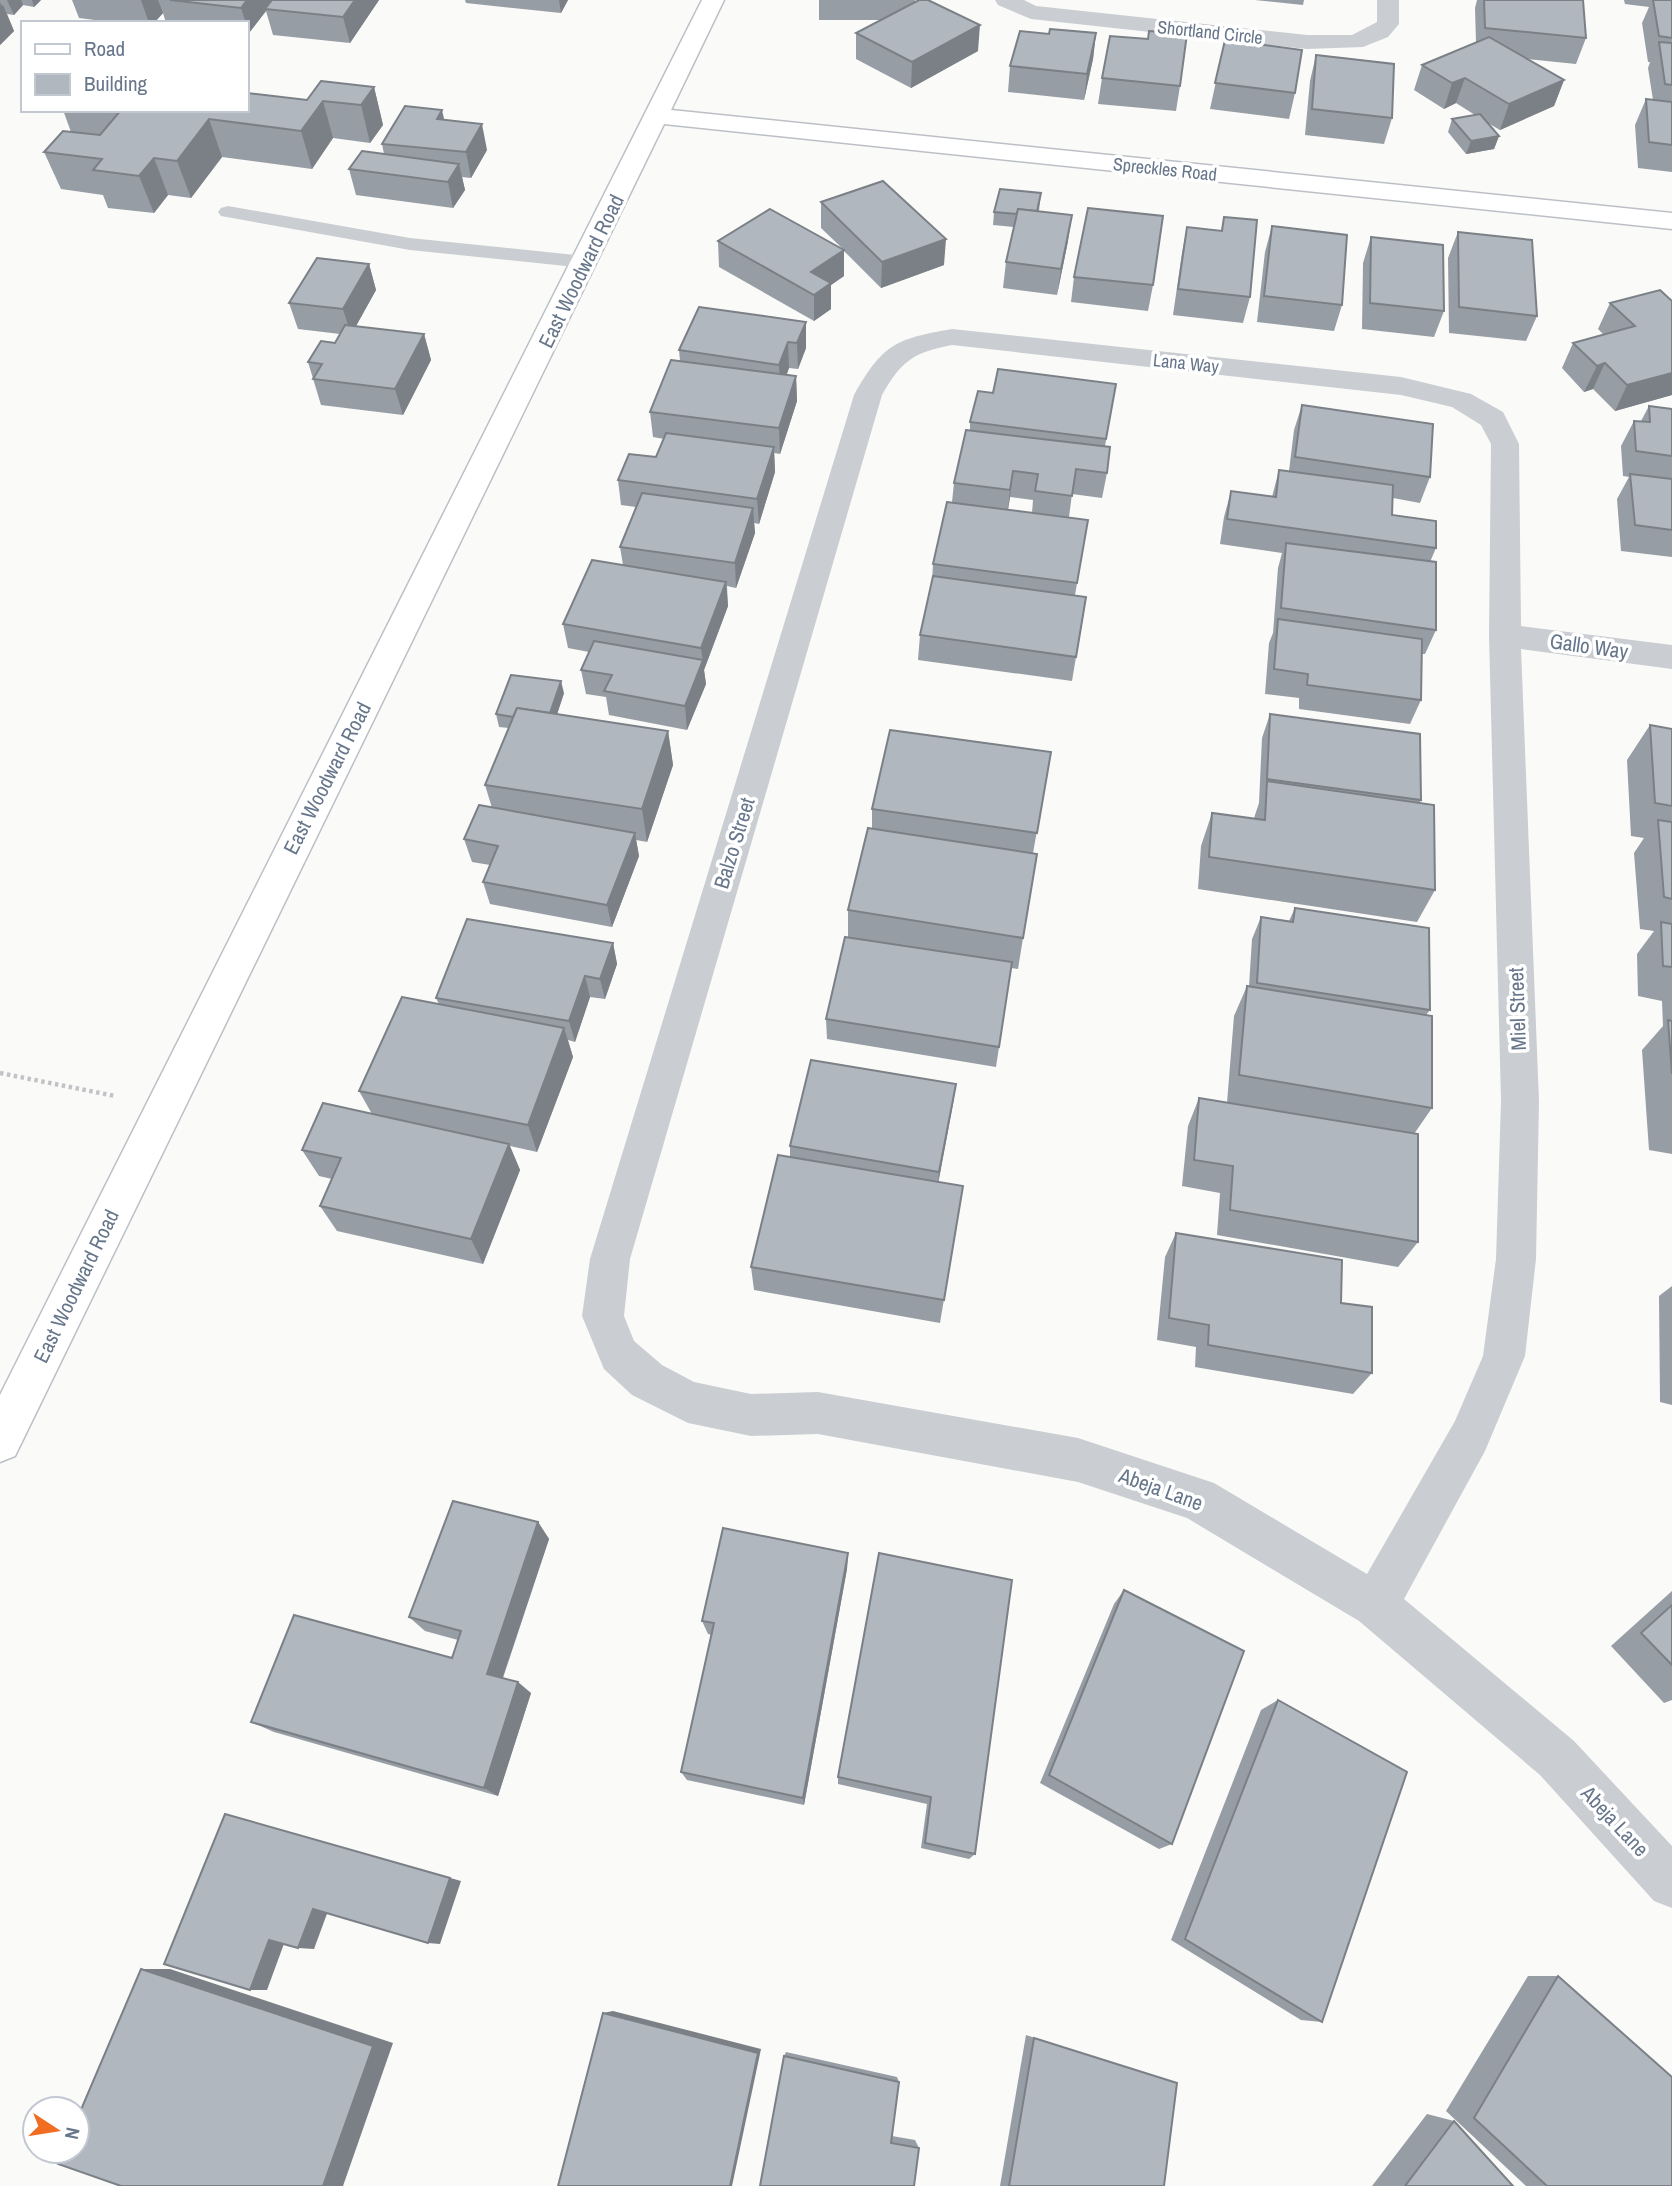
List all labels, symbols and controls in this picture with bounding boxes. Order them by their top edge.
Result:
street label: Shortland Circle [1156,14,1264,50]
legend [21,21,248,112]
text: Road [84,34,125,63]
text: Building [84,69,148,98]
street label: Spreckles Road [1112,151,1218,187]
street label: East Woodward Road [531,190,631,352]
street label: Lana Way [1152,347,1221,379]
street label: Gallo Way [1548,626,1630,666]
street label: East Woodward Road [276,697,378,859]
street label: Balzo Street [706,794,762,892]
street label: Miel Street [1501,967,1533,1051]
street label: East Woodward Road [26,1205,126,1367]
street label: Abeja Lane [1114,1460,1207,1518]
street label: Abeja Lane [1574,1779,1655,1863]
north arrow [21,2095,91,2165]
text: N [59,2125,87,2142]

